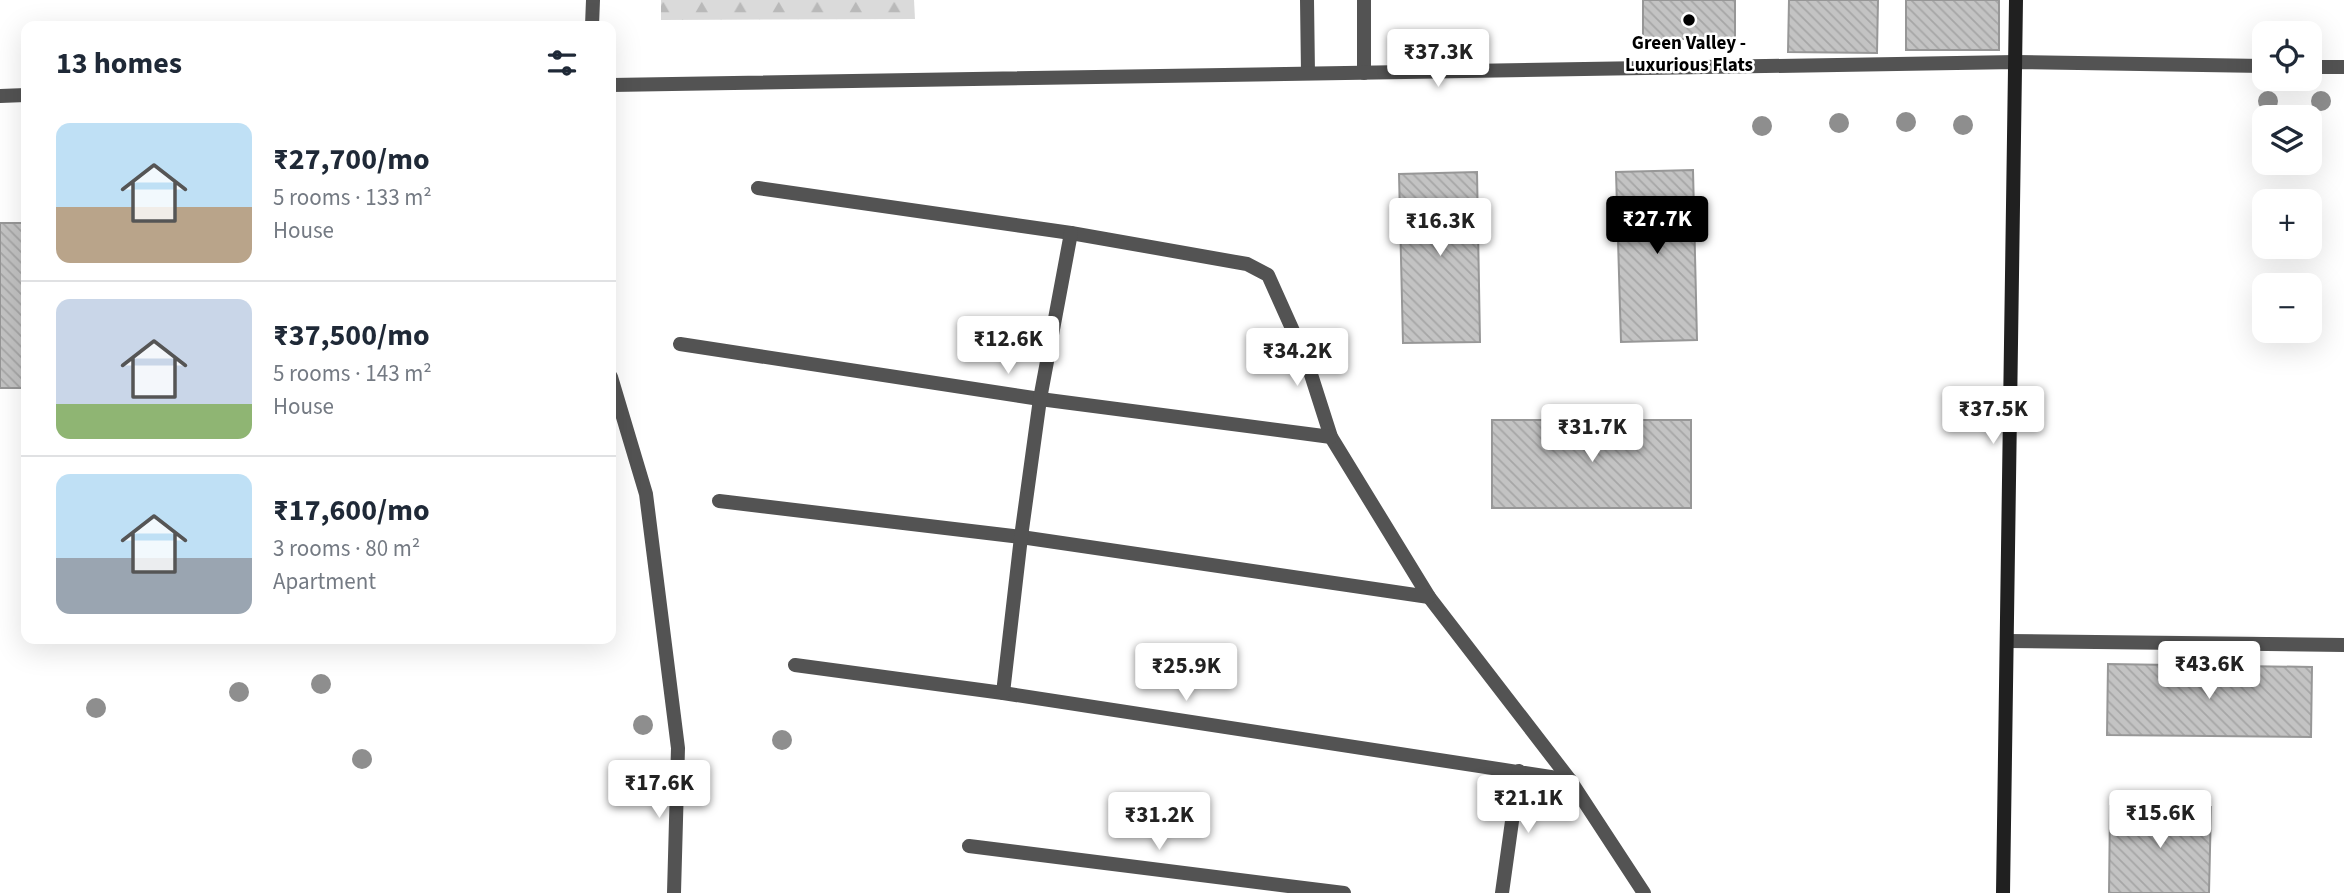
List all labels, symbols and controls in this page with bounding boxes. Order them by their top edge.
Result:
marker: Green Valley - Luxurious Flats [1681,12,1697,28]
map controls [2252,21,2322,343]
button: locate [2252,21,2322,91]
pin: ₹37.3K [1381,29,1495,89]
place label: Green Valley - Luxurious Flats [1625,30,1753,79]
text: ₹37.3K [1403,35,1473,68]
text: 13 homes [56,42,182,85]
icon: filters [543,44,581,82]
button: layers [2252,105,2322,175]
text: ₹27,700/mo [273,138,430,181]
icon: home [112,151,196,235]
text: 5 rooms · 133 m² [273,181,432,214]
button: + [2252,189,2322,259]
pin: ₹27.7K [1600,196,1714,256]
pin: ₹16.3K [1383,198,1497,258]
text: ₹27.7K [1622,202,1692,235]
text: ₹16.3K [1405,204,1475,237]
text: House [273,214,334,247]
button: − [2252,273,2322,343]
text: ₹37,500/mo [273,314,430,357]
pin: ₹12.6K [951,316,1065,376]
text: ₹12.6K [973,322,1043,355]
icon: home [112,327,196,411]
pin: ₹34.2K [1240,328,1354,388]
text: ₹34.2K [1262,334,1332,367]
text: 5 rooms · 143 m² [273,357,432,390]
pin: ₹37.5K [1936,386,2050,446]
text: House [273,390,334,423]
text: ₹37.5K [1958,392,2028,425]
pin: ₹31.7K [1535,405,1649,464]
text: ₹31.7K [1557,410,1627,443]
text: ₹17,600/mo [273,489,430,532]
icon: home [112,502,196,586]
text: 3 rooms · 80 m² [273,532,420,565]
text: Apartment [273,565,376,598]
pin: ₹43.6K [2152,642,2266,701]
pin: ₹25.9K [1129,644,1243,703]
text: ₹43.6K [2174,647,2244,680]
text: ₹25.9K [1151,649,1221,682]
pin: ₹17.6K [602,760,716,820]
text: ₹17.6K [624,766,694,799]
pin: ₹21.1K [1471,776,1585,835]
text: ₹21.1K [1493,781,1563,814]
pin: ₹15.6K [2103,790,2217,850]
pin: ₹31.2K [1102,792,1216,852]
text: ₹15.6K [2125,796,2195,829]
text: ₹31.2K [1124,798,1194,831]

